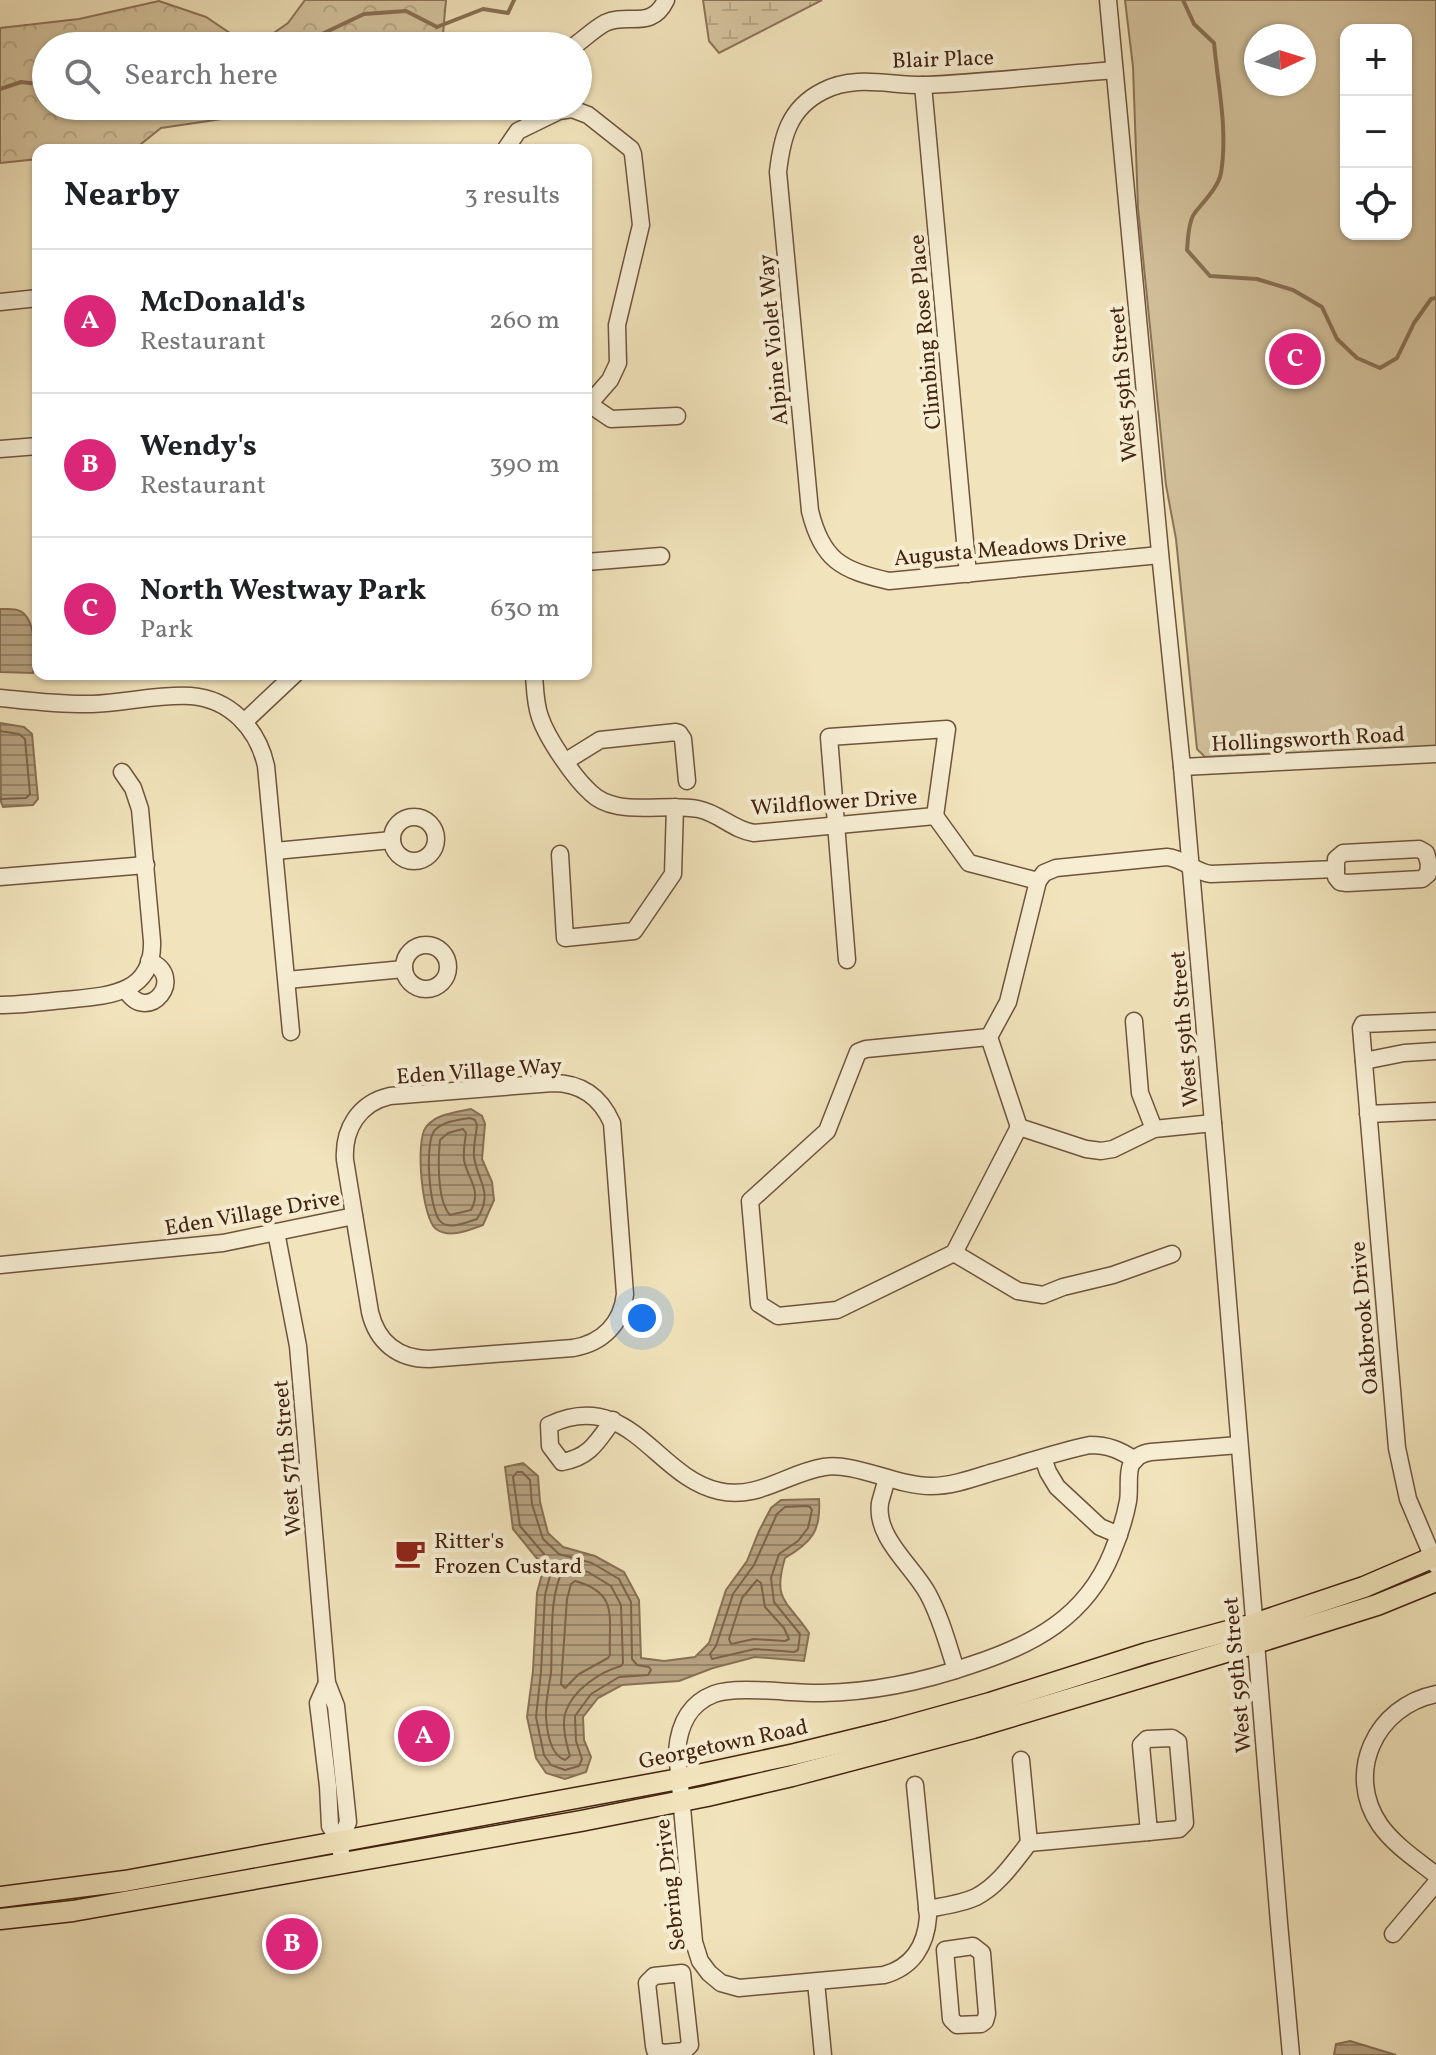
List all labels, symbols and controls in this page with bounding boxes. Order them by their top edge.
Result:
north arrow [1244,24,1316,96]
map controls [1340,24,1412,240]
button: + [1340,24,1412,96]
search box [32,32,592,120]
street label: Blair Place [892,43,995,78]
icon: search [60,54,104,98]
text: Search here [124,55,278,97]
button: − [1340,96,1412,168]
button: locate [1340,168,1412,240]
text: Nearby [64,173,180,220]
text: 3 results [464,178,560,214]
street label: Climbing Rose Place [903,233,950,431]
street label: Alpine Violet Way [752,253,797,427]
text: McDonald's [140,282,306,324]
text: A [81,303,99,339]
text: 260 m [489,303,560,339]
street label: West 59th Street [1102,304,1147,463]
text: Restaurant [140,324,266,360]
pin: C [1269,329,1321,389]
text: Wendy's [140,426,257,468]
text: B [81,447,99,483]
text: 390 m [489,447,560,483]
text: Restaurant [140,468,266,504]
street label: Augusta Meadows Drive [893,524,1128,575]
text: North Westway Park [140,570,426,612]
text: C [82,591,98,627]
text: 630 m [491,591,560,627]
text: Park [140,612,193,648]
street label: Hollingsworth Road [1211,720,1406,761]
street label: Wildflower Drive [750,782,918,825]
street label: West 59th Street [1163,949,1208,1108]
street label: Eden Village Way [395,1051,563,1094]
street label: Eden Village Drive [162,1184,343,1245]
street label: Oakbrook Drive [1343,1240,1388,1396]
your location [622,1298,662,1338]
street label: West 57th Street [266,1378,311,1537]
place label: Ritter's Frozen Custard [434,1527,582,1583]
cafe icon: Ritter's Frozen Custard [393,1536,427,1570]
street label: West 59th Street [1216,1595,1261,1754]
pin: A [398,1706,450,1766]
street label: Georgetown Road [636,1712,811,1779]
street label: Sebring Drive [648,1817,695,1953]
pin: B [266,1914,318,1974]

